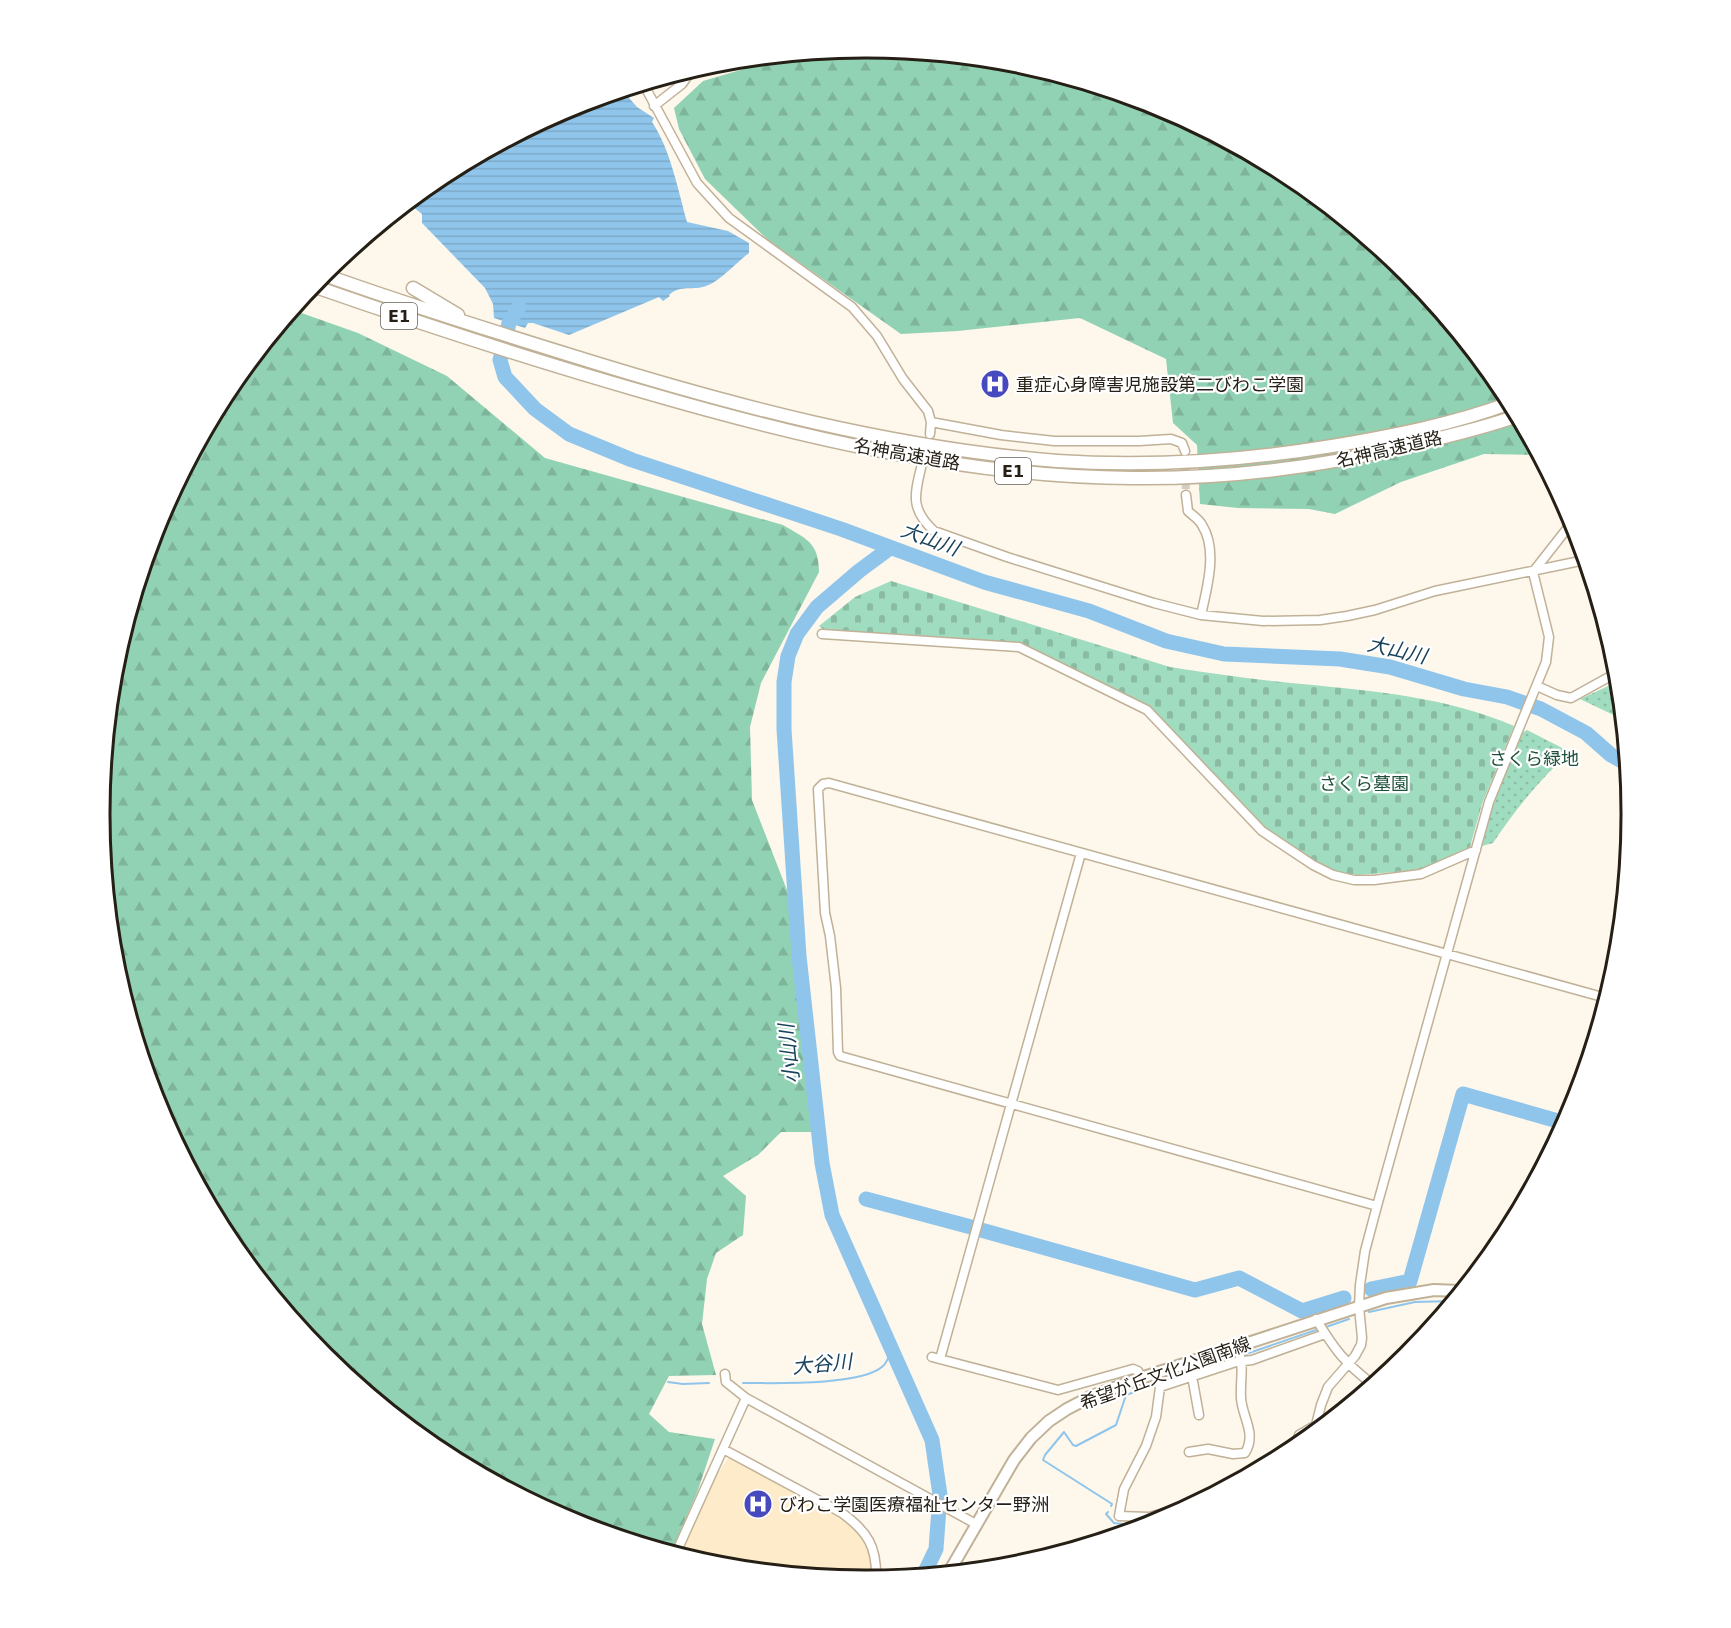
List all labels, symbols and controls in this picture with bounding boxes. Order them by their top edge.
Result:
road number: E1 [381,303,417,329]
hospital icon: 重症心身障害児施設第二びわこ学園 [979,368,1011,400]
place label: 重症心身障害児施設第二びわこ学園 [1016,374,1304,395]
street label: 名神高速道路 [1334,427,1444,471]
street label: 名神高速道路 [852,434,962,474]
road number: E1 [995,458,1031,484]
water label: 大山川 [898,517,964,561]
water label: 大山川 [1365,632,1431,669]
park label: さくら緑地 [1489,748,1579,769]
park label: さくら墓園 [1319,773,1409,794]
water label: 小山川 [774,1021,804,1085]
street label: 希望が丘文化公園南線 [1077,1332,1253,1414]
water label: 大谷川 [791,1349,855,1379]
hospital icon: びわこ学園医療福祉センター野洲 [742,1488,774,1520]
place label: びわこ学園医療福祉センター野洲 [779,1494,1049,1515]

